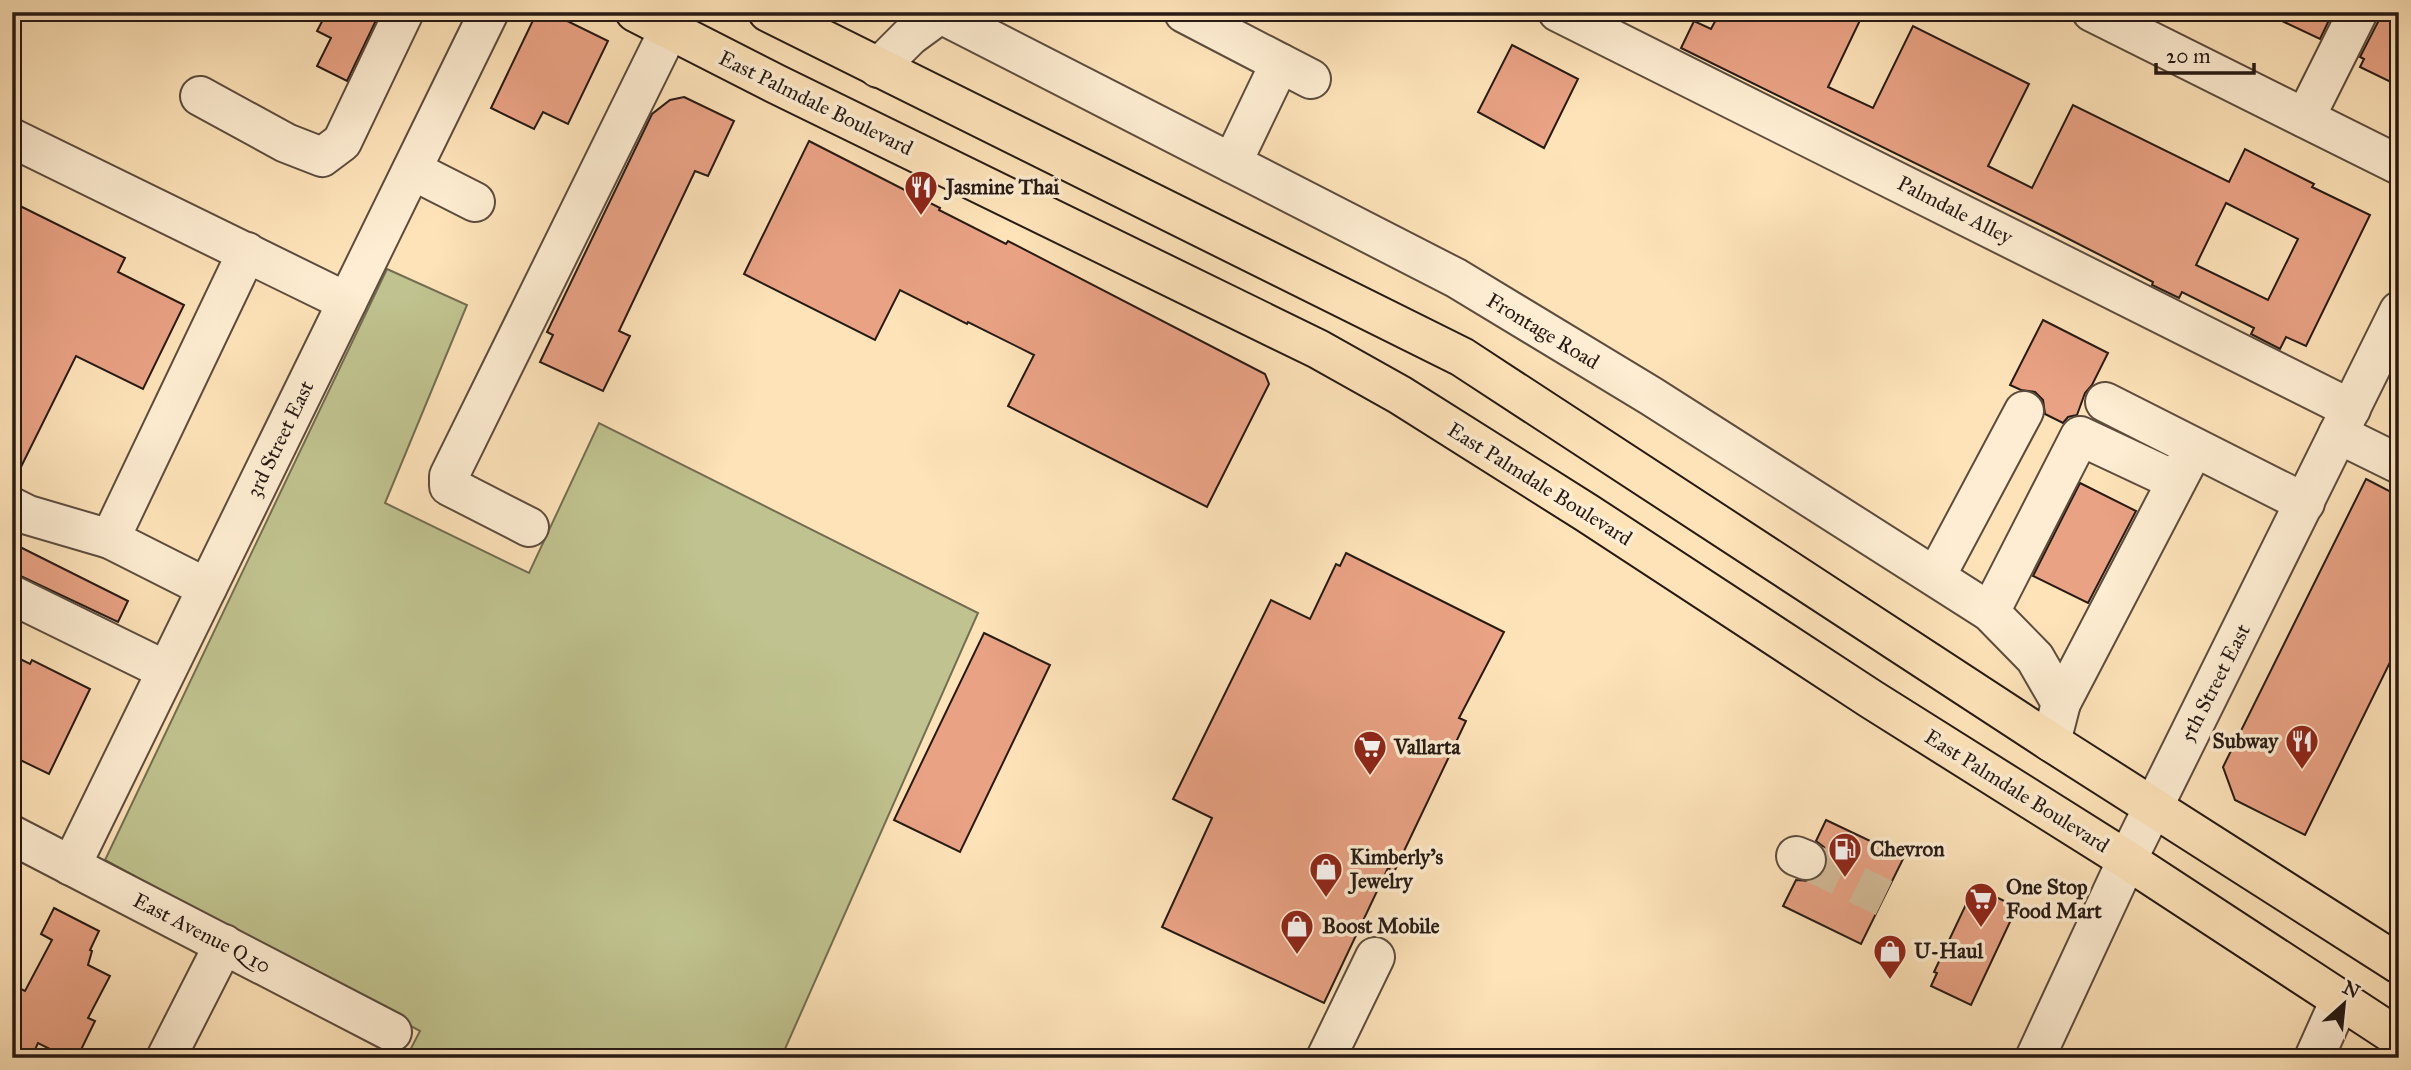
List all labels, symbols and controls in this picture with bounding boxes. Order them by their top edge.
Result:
scale bar [2156,32,2254,76]
text: 20 m [2166,43,2211,69]
street label: East Palmdale Boulevard [715,45,918,162]
restaurant icon: Jasmine Thai [902,168,940,217]
street label: Palmdale Alley [1893,170,2018,251]
place label: Jasmine Thai [943,174,1060,201]
street label: Frontage Road [1482,287,1605,375]
street label: 3rd Street East [240,376,320,502]
street label: East Palmdale Boulevard [1443,417,1638,552]
street label: 5th Street East [2174,619,2256,746]
restaurant icon: Subway [2283,722,2321,771]
street label: East Palmdale Boulevard [1920,724,2115,859]
supermarket icon: Vallarta [1351,728,1389,777]
place label: Subway [2213,728,2279,754]
place label: Vallarta [1393,734,1461,760]
fuel station icon: Chevron [1826,830,1864,879]
place label: Chevron [1870,836,1945,862]
place label: Kimberly's Jewelry [1347,844,1444,895]
shop icon: Kimberly's Jewelry [1307,850,1345,899]
place label: One Stop Food Mart [2006,874,2102,924]
supermarket icon: One Stop Food Mart [1962,880,2000,929]
street label: East Avenue Q 10 [129,887,275,979]
shop icon: Boost Mobile [1278,907,1316,956]
place label: Boost Mobile [1322,913,1440,939]
shop icon: U-Haul [1871,932,1909,981]
place label: U-Haul [1914,938,1984,964]
north arrow [2310,968,2380,1038]
text: N [2339,975,2364,1003]

